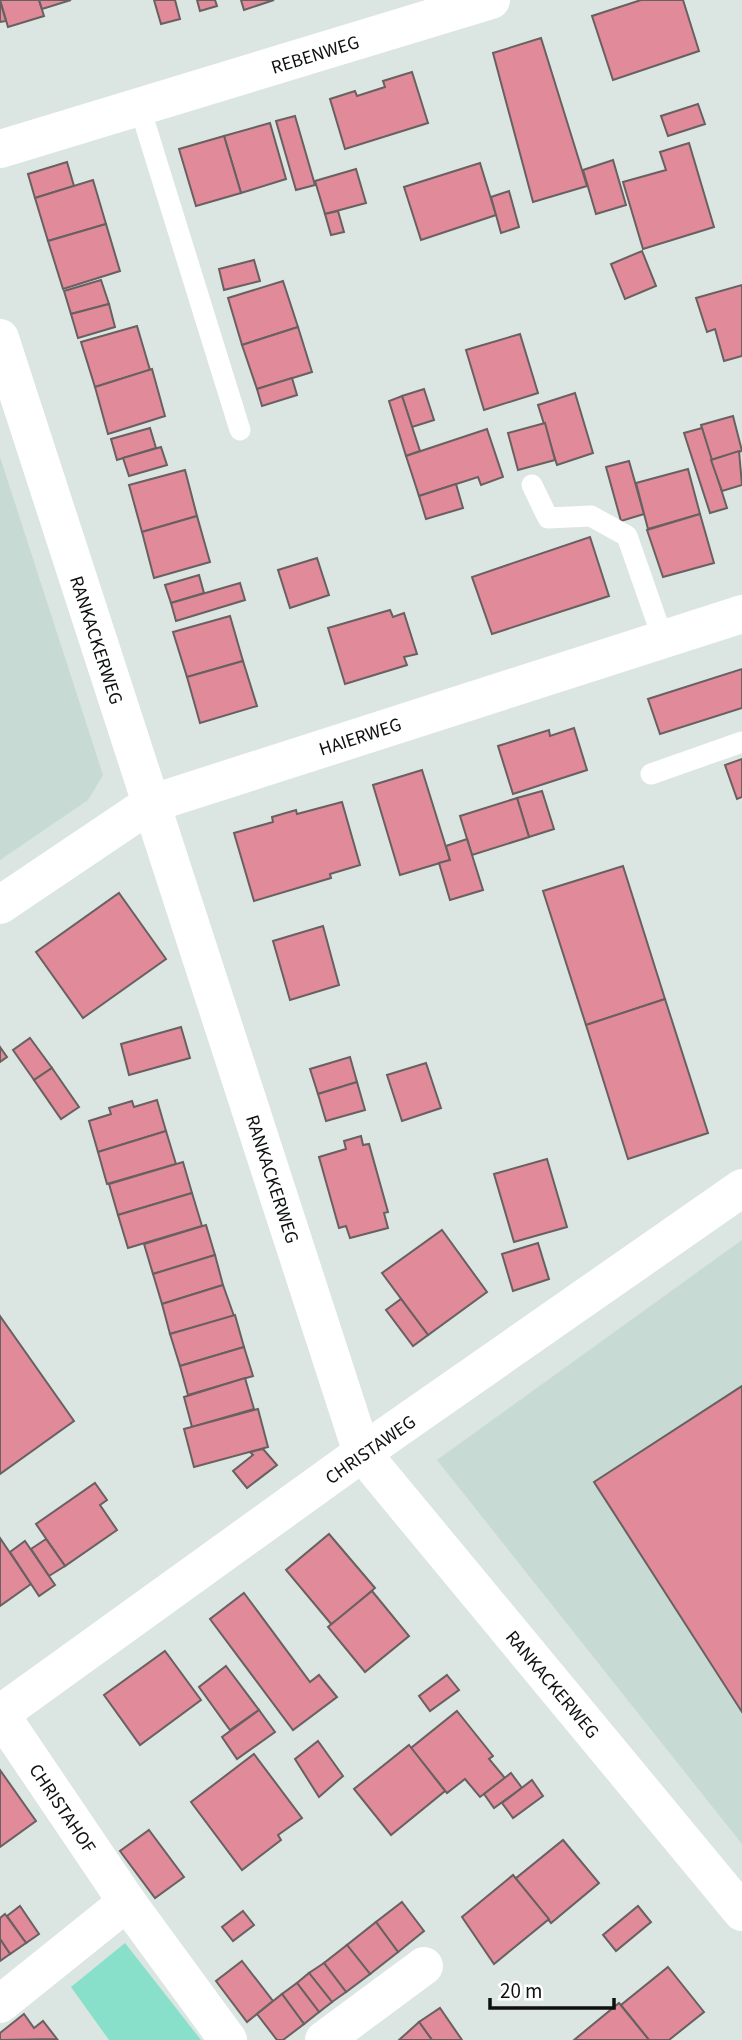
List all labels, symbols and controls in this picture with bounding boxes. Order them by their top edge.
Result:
street label: REBENWEG [268,29,363,82]
street label: RANKACKERWEG [62,573,129,708]
street label: HAIERWEG [316,711,405,763]
street label: RANKACKERWEG [238,1112,305,1247]
street label: CHRISTAWEG [320,1409,422,1491]
street label: RANKACKERWEG [499,1625,605,1745]
street label: CHRISTAHOF [22,1759,102,1859]
scale bar [490,1966,614,2010]
text: 20 m [500,1976,542,2006]

